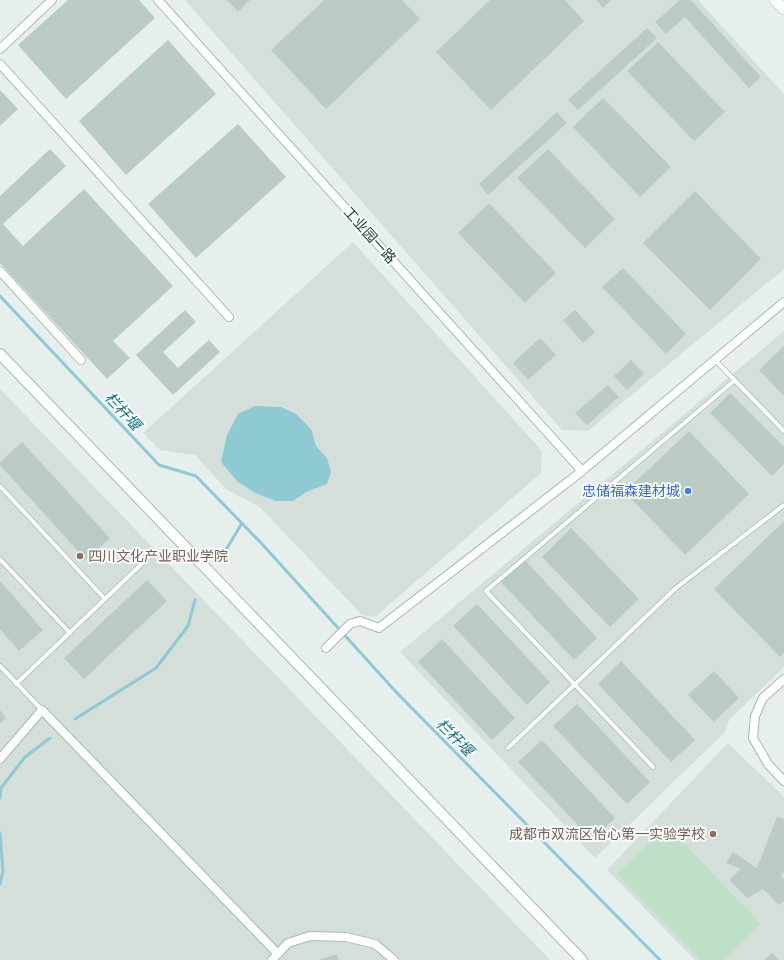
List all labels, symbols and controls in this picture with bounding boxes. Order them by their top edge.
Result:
street label: 工业园一路 [341,204,399,266]
water label: 栏杆堰 [101,389,147,435]
place label: 忠储福森建材城 [582,483,680,499]
marker: 忠储福森建材城 [683,486,693,496]
place label: 四川文化产业职业学院 [88,548,228,564]
marker: 四川文化产业职业学院 [75,551,85,561]
water label: 栏杆堰 [433,715,479,761]
place label: 成都市双流区怡心第一实验学校 [509,826,705,842]
marker: 成都市双流区怡心第一实验学校 [708,829,718,839]

